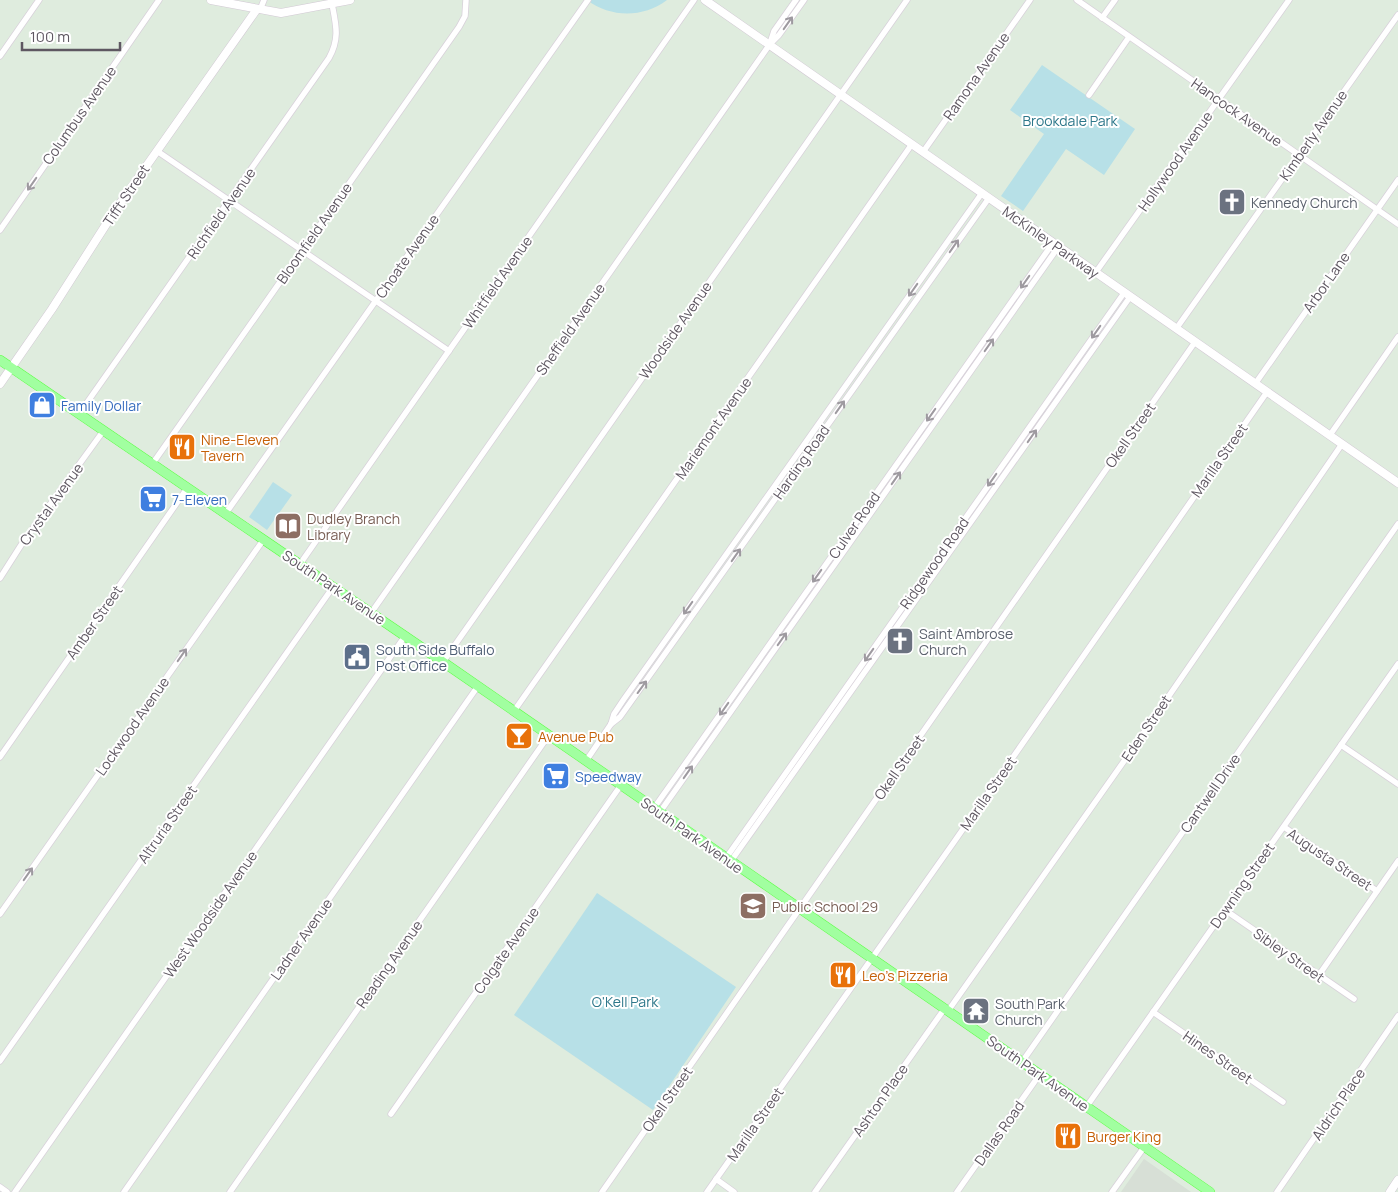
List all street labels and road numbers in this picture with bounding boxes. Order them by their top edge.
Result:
street label: Ramona Avenue [939,28,1013,124]
street label: Columbus Avenue [38,62,120,168]
street label: Hancock Avenue [1188,74,1286,150]
street label: Kimberly Avenue [1275,86,1351,184]
street label: Hollywood Avenue [1133,107,1217,215]
street label: Tifft Street [98,160,154,230]
street label: Richfield Avenue [183,164,259,262]
street label: Bloomfield Avenue [272,179,356,287]
street label: McKinley Parkway [999,202,1104,283]
street label: Choate Avenue [371,210,443,302]
street label: Whitfield Avenue [458,232,536,332]
street label: Arbor Lane [1298,248,1354,316]
street label: Woodside Avenue [634,277,716,383]
street label: Sheffield Avenue [531,279,609,379]
street label: Mariemont Avenue [671,373,755,483]
street label: Okell Street [1101,398,1160,471]
street label: Marilla Street [1187,419,1252,501]
street label: Harding Road [768,421,834,503]
street label: Crystal Avenue [15,459,87,549]
street label: Culver Road [824,488,884,562]
street label: Ridgewood Road [895,513,973,613]
street label: South Park Avenue [279,545,389,629]
street label: Amber Street [62,581,127,663]
street label: Lockwood Avenue [91,673,173,779]
street label: Eden Street [1117,691,1175,765]
street label: Okell Street [870,730,929,803]
street label: Cantwell Drive [1176,750,1244,836]
street label: Marilla Street [956,752,1021,834]
street label: Altruria Street [133,781,201,867]
street label: South Park Avenue [637,793,747,877]
street label: Augusta Street [1284,824,1376,895]
street label: Downing Street [1205,838,1279,932]
street label: West Woodside Avenue [159,847,261,981]
street label: Ladner Avenue [266,894,336,984]
street label: Colgate Avenue [469,903,543,997]
street label: Reading Avenue [352,916,426,1012]
street label: Sibley Street [1250,923,1329,987]
street label: Hines Street [1180,1026,1257,1088]
street label: South Park Avenue [983,1031,1093,1115]
street label: Ashton Place [848,1060,912,1140]
street label: Okell Street [638,1062,697,1135]
street label: Aldrich Place [1307,1064,1369,1144]
street label: Marilla Street [723,1083,788,1165]
street label: Dallas Road [970,1097,1028,1169]

